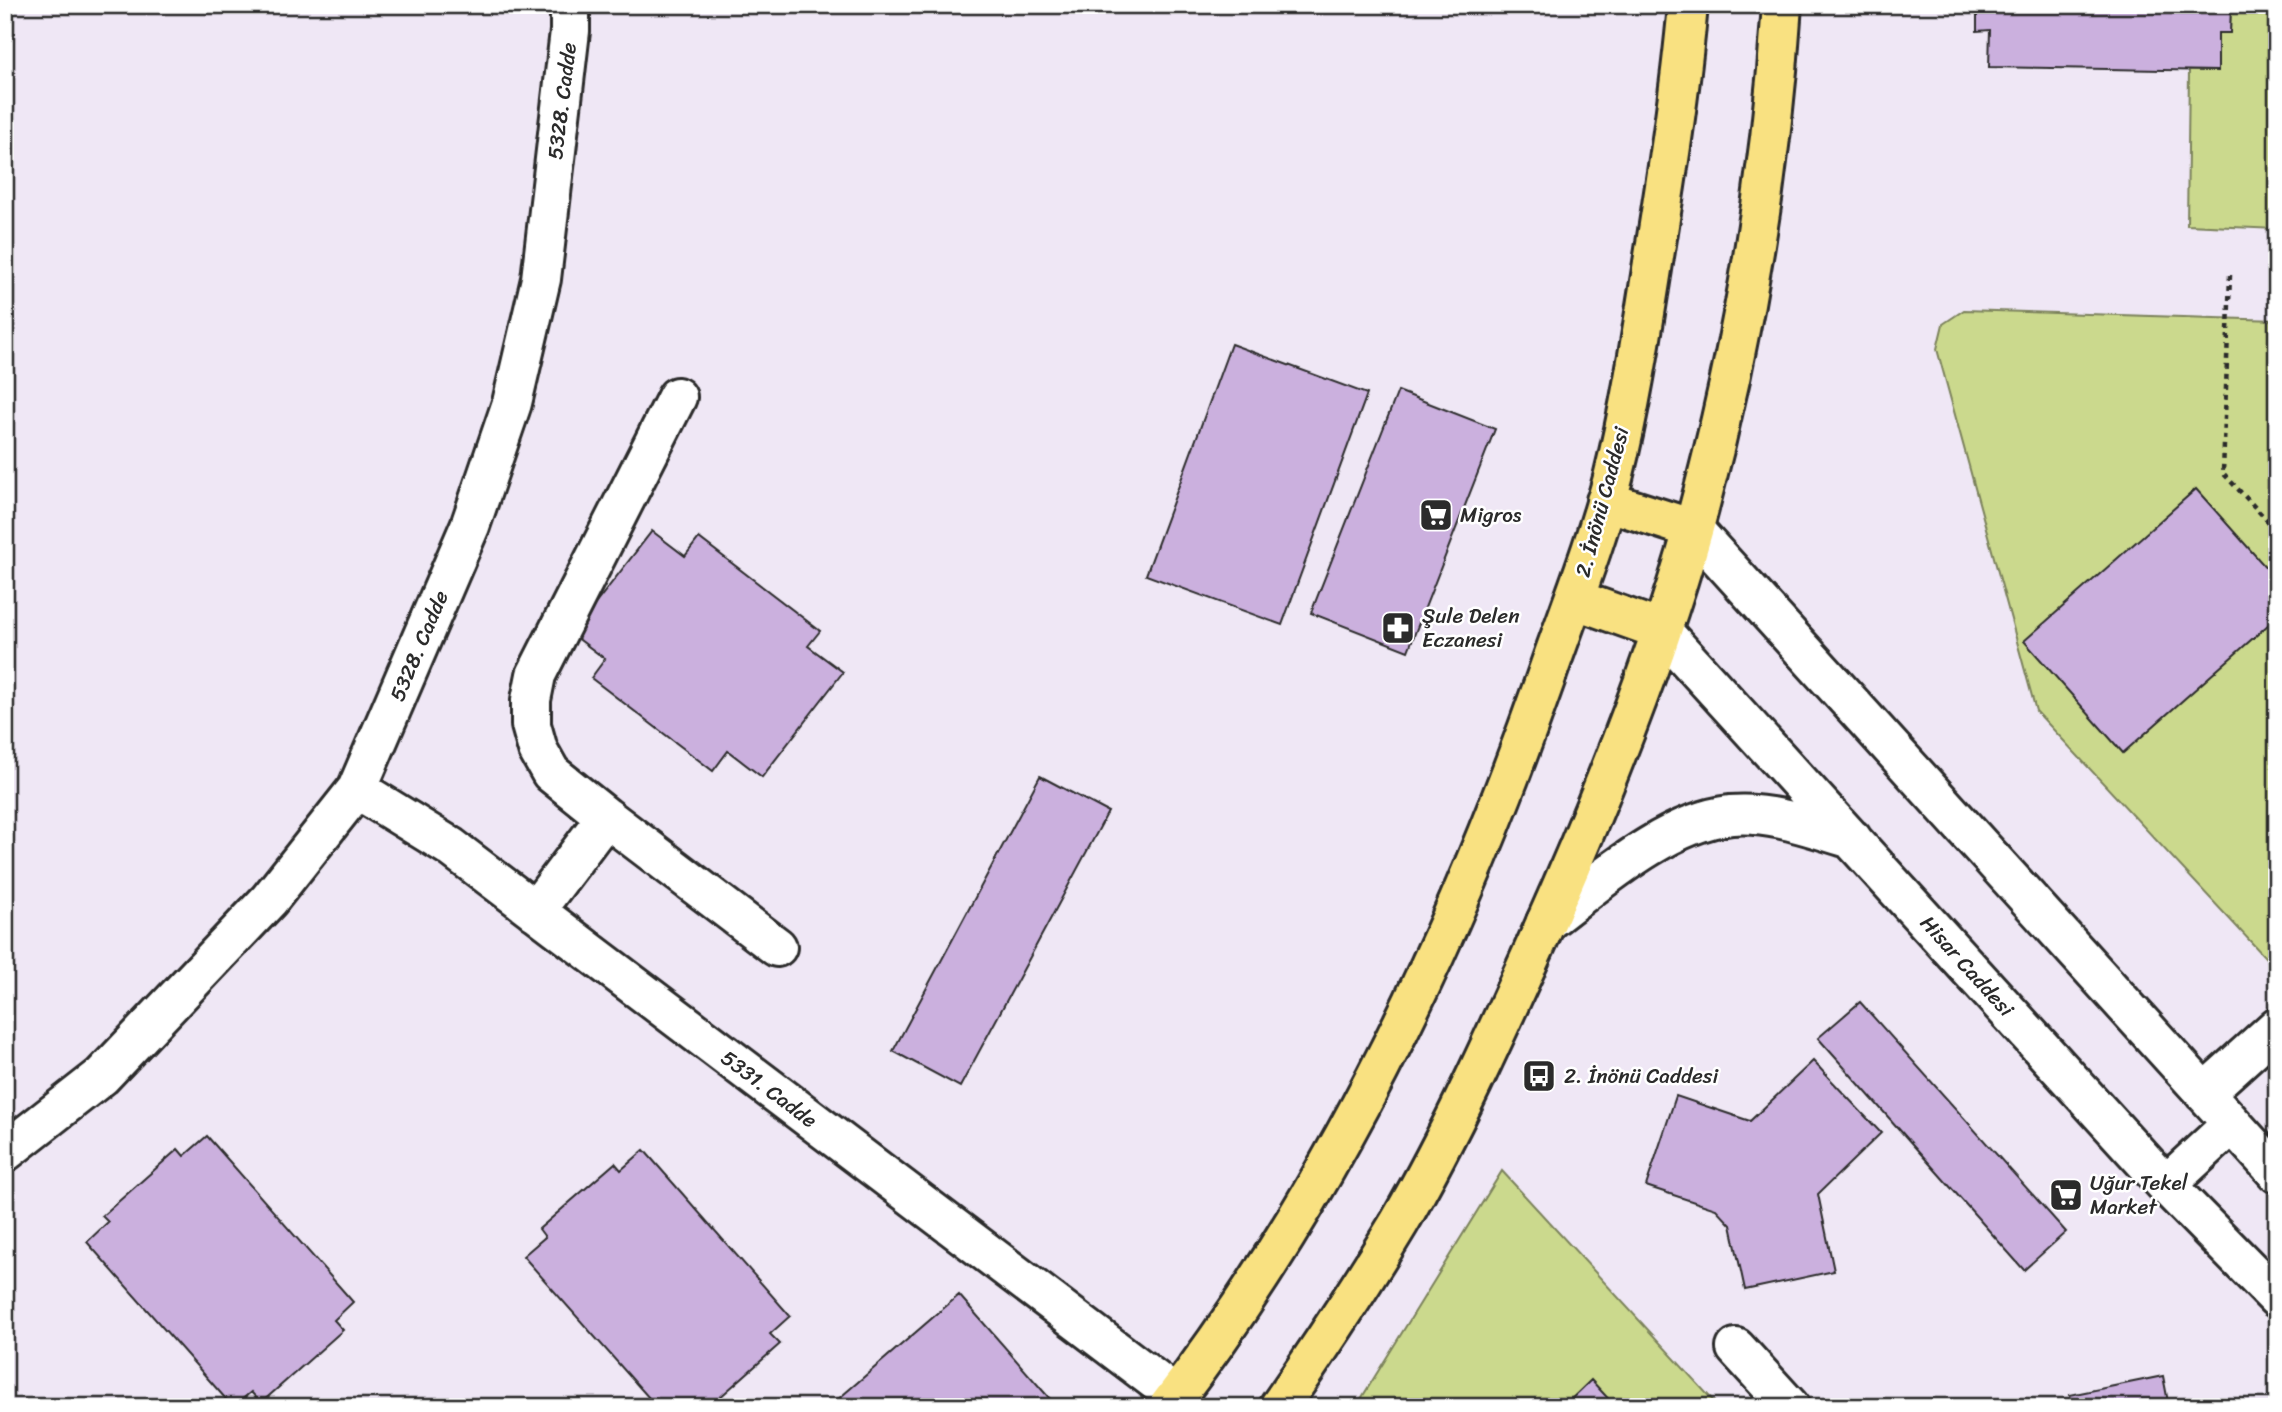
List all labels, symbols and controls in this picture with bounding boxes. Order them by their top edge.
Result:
street label: 5328. Cadde [536,40,588,162]
street label: 2. İnönü Caddesi [1564,421,1641,581]
supermarket icon: Migros [1417,496,1455,534]
place label: Migros [1460,496,1522,534]
street label: 5328. Cadde [379,584,460,708]
place label: Şule Delen Eczanesi [1422,597,1520,659]
pharmacy icon: Şule Delen Eczanesi [1379,609,1417,647]
street label: Hisar Caddesi [1910,906,2024,1027]
street label: 5331. Cadde [712,1040,826,1138]
bus stop icon: 2. İnönü Caddesi [1520,1057,1558,1095]
place label: 2. İnönü Caddesi [1564,1057,1719,1095]
place label: Uğur Tekel Market [2090,1164,2189,1226]
supermarket icon: Uğur Tekel Market [2047,1176,2085,1214]

